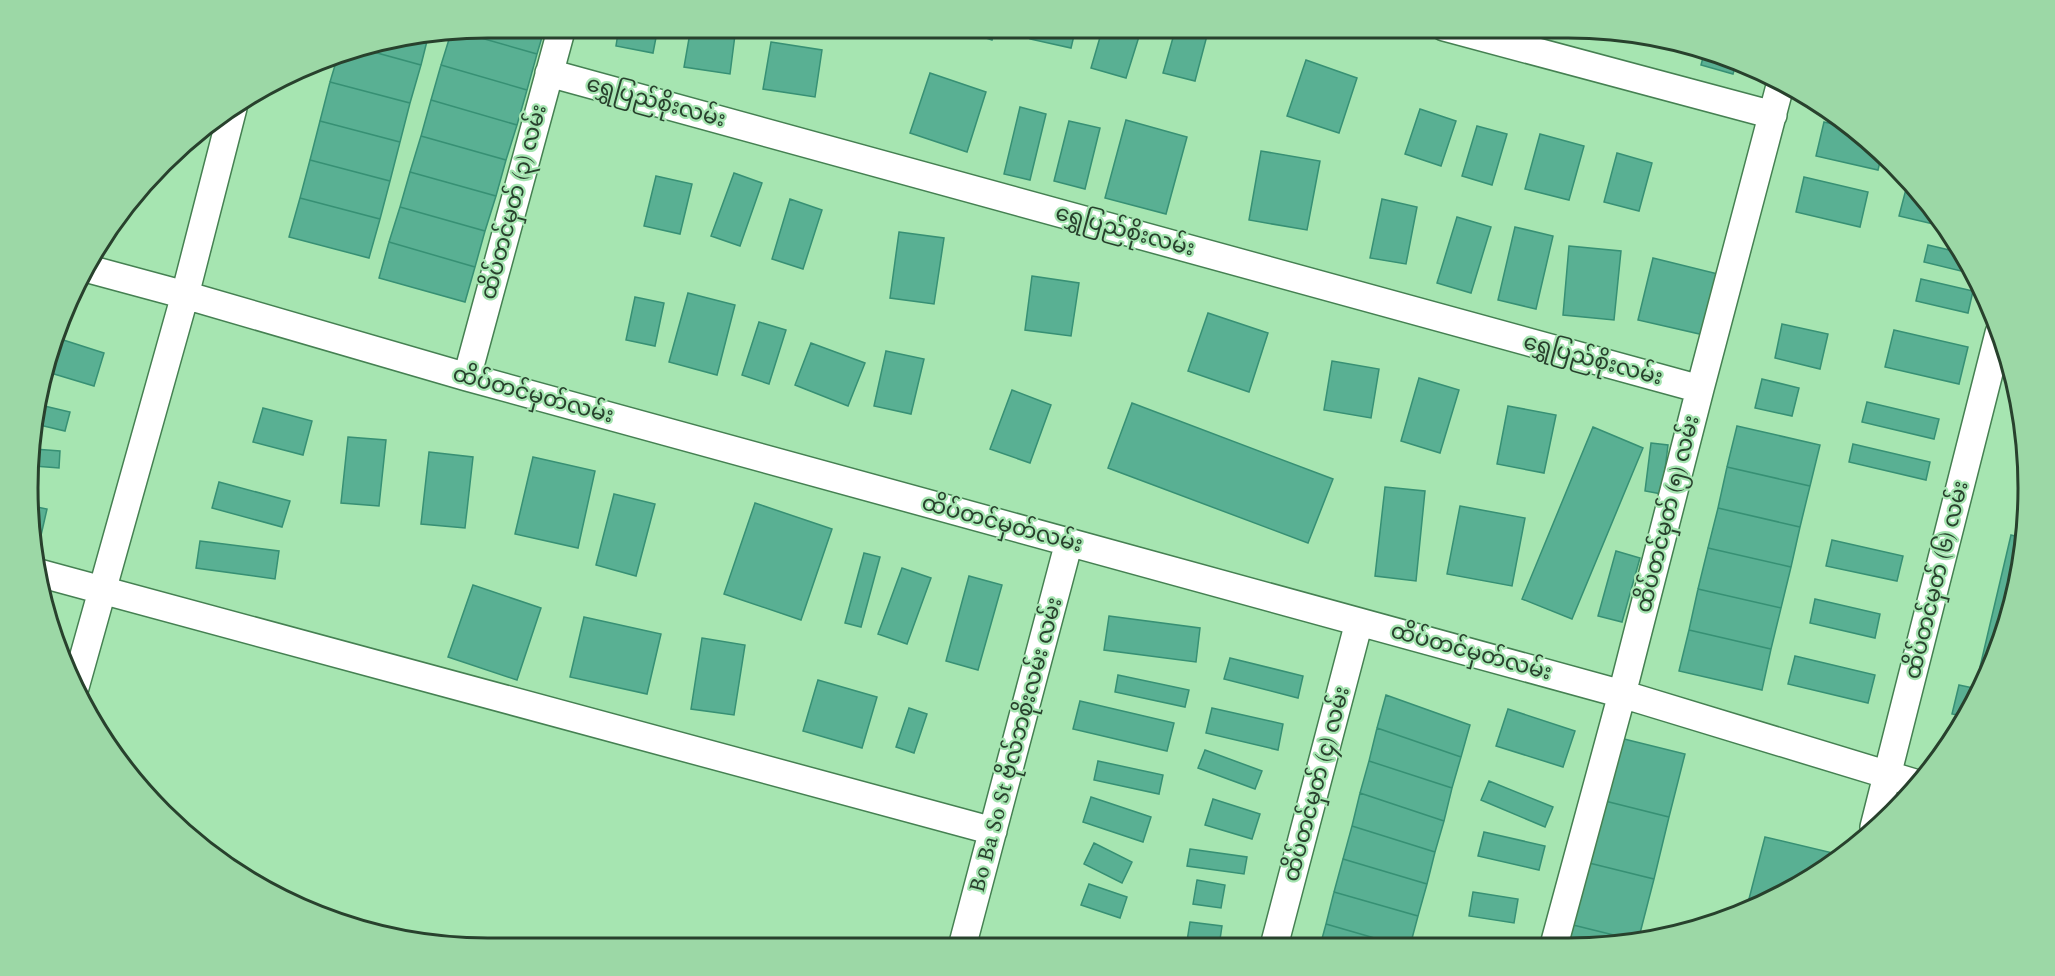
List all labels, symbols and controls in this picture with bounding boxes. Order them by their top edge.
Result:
street label: ရွှေပြည်စိုးလမ်း [583,68,729,136]
street label: ထိပ်တင်မှတ် (၃) လမ်း [472,101,556,303]
street label: ရွှေပြည်စိုးလမ်း [1052,197,1198,265]
street label: ရွှေပြည်စိုးလမ်း [1520,326,1666,394]
street label: ထိပ်တင်မှတ်လမ်း [449,358,617,432]
street label: ထိပ်တင်မှတ် (၅) လမ်း [1628,412,1708,616]
street label: ထိပ်တင်မှတ် (၆) လမ်း [1896,477,1978,683]
street label: ထိပ်တင်မှတ်လမ်း [918,487,1086,561]
street label: Bo Ba So St ဗိုလ်ဘစိုးလမ်း လမ်း [961,594,1071,896]
street label: ထိပ်တင်မှတ်လမ်း [1387,615,1555,689]
street label: ထိပ်တင်မှတ် (၄) လမ်း [1275,683,1359,885]

